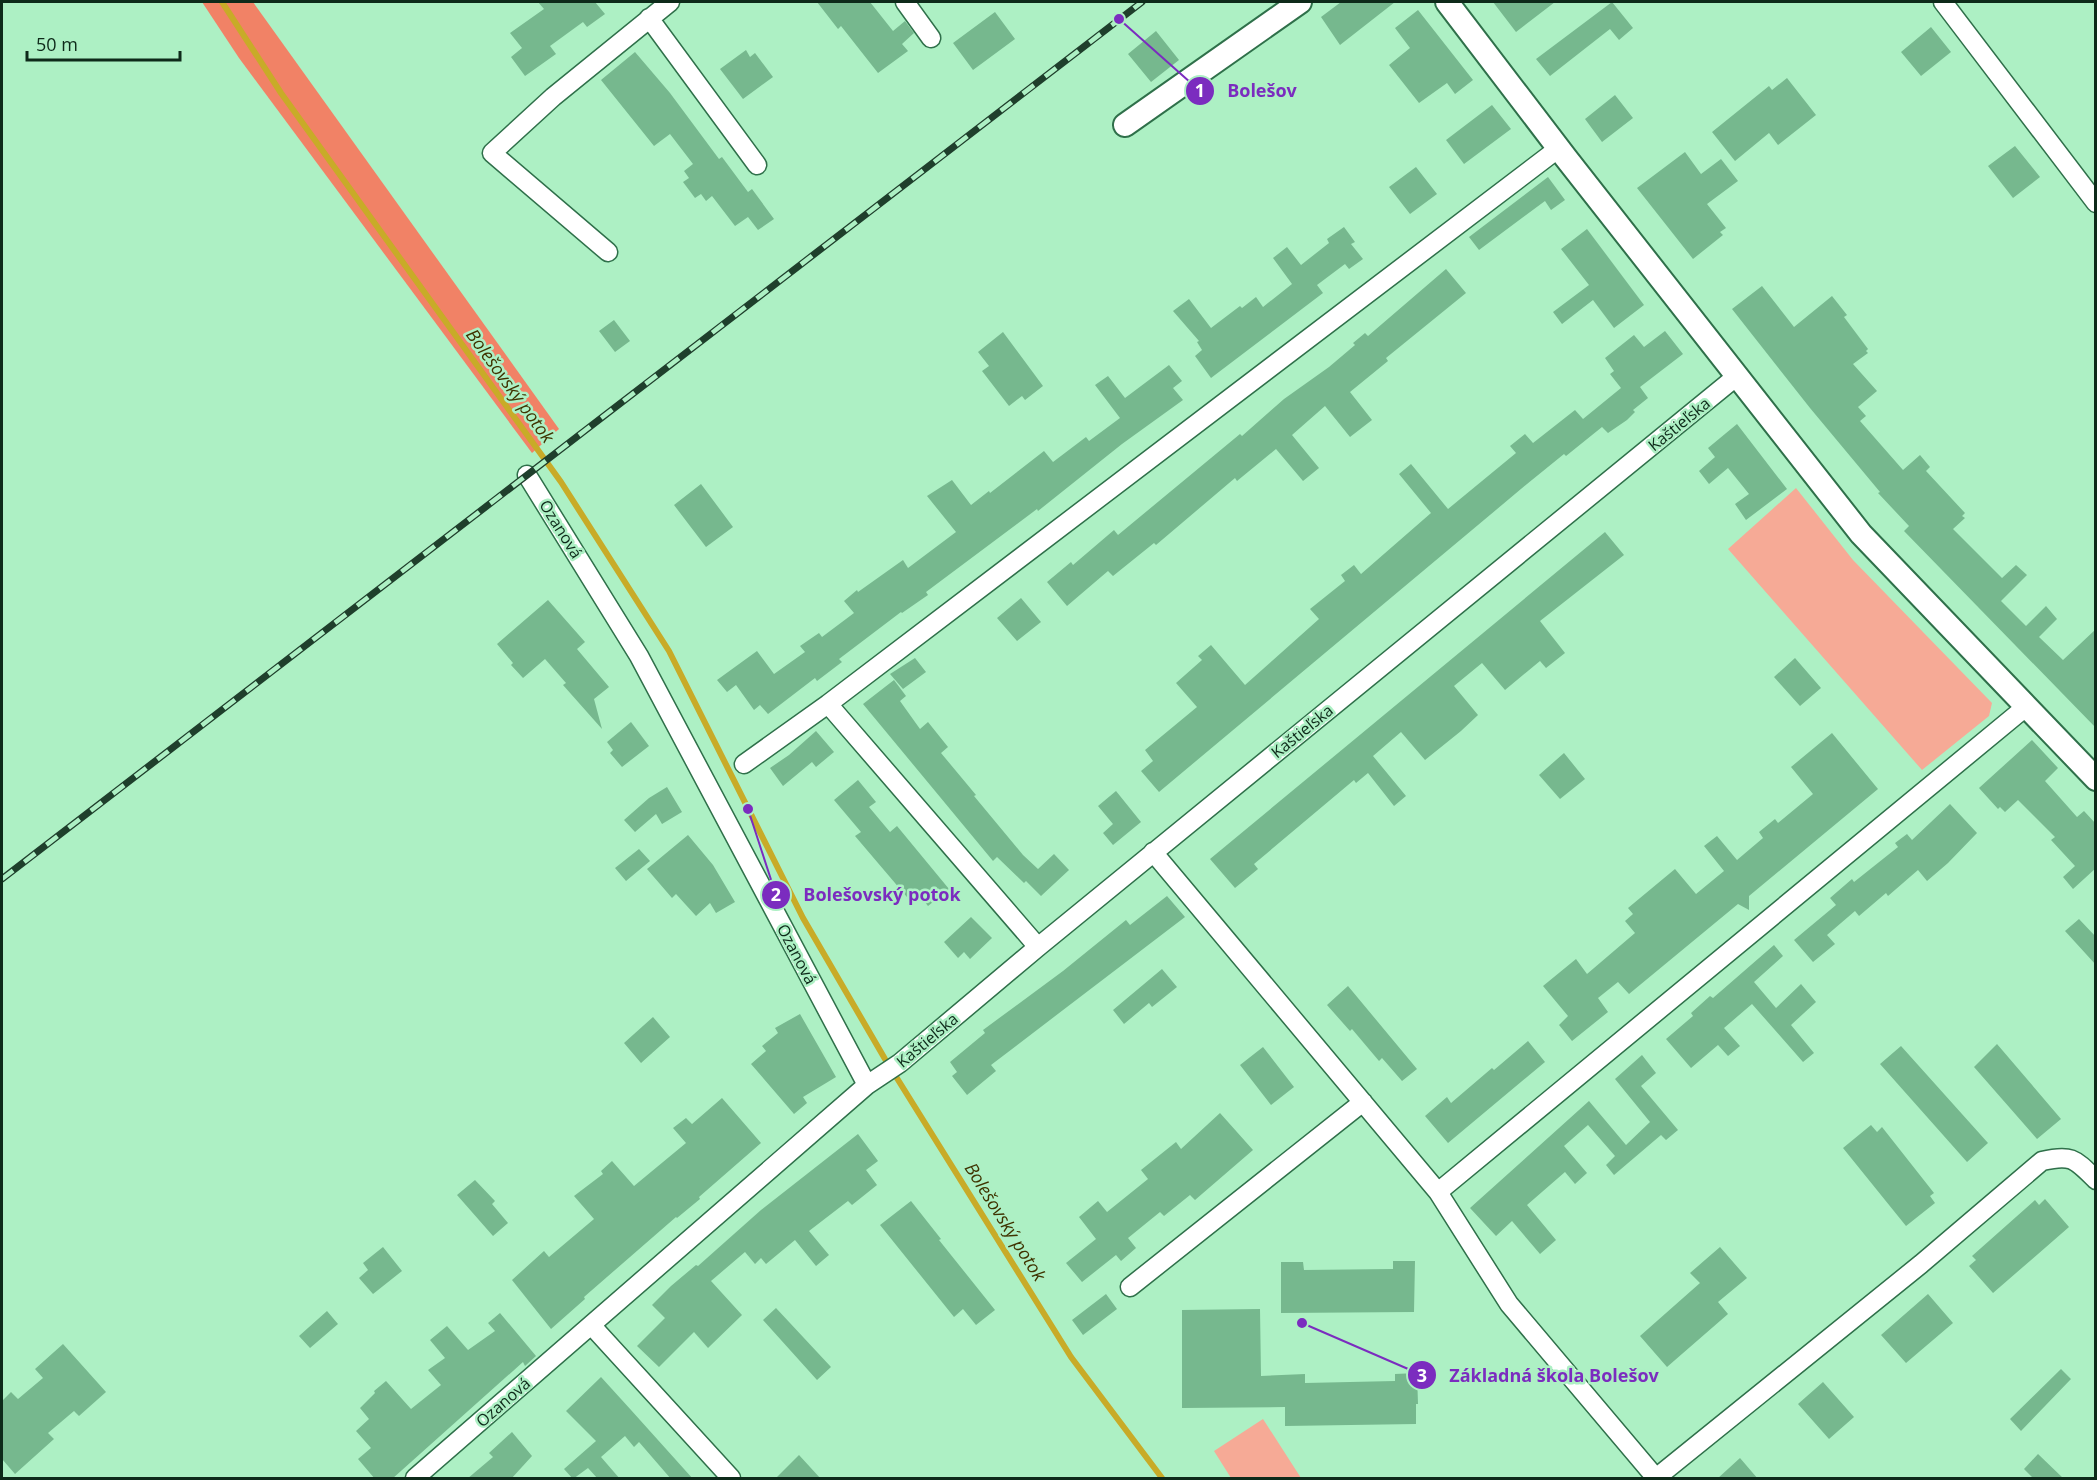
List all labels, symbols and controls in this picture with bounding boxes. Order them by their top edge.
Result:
scale bar [27,24,180,62]
text: 50 m [36,32,78,56]
callout: Bolešov [1185,73,1309,109]
text: 1 [1195,78,1205,102]
text: Bolešov [1227,78,1298,102]
water label: Bolešovský potok [461,324,561,448]
street label: Kaštieľska [1643,392,1715,456]
street label: Ozanová [534,496,588,562]
street label: Kaštieľska [1266,699,1338,763]
callout: Bolešovský potok [761,877,973,913]
text: 2 [771,882,781,906]
text: Bolešovský potok [803,882,962,906]
street label: Ozanová [772,920,822,988]
street label: Kaštieľska [892,1008,962,1072]
water label: Bolešovský potok [960,1158,1053,1286]
callout: Základná škola Bolešov [1407,1357,1671,1393]
text: 3 [1417,1363,1427,1387]
text: Základná škola Bolešov [1449,1363,1660,1387]
street label: Ozanová [471,1372,535,1432]

